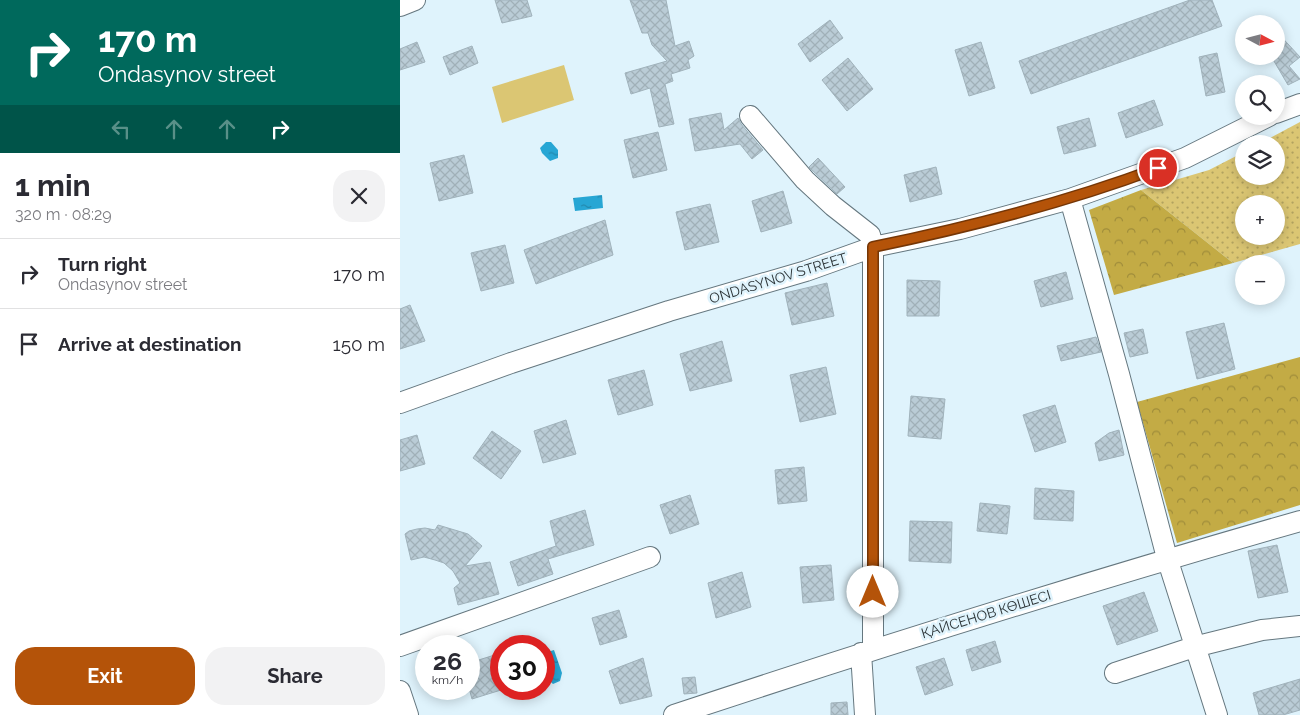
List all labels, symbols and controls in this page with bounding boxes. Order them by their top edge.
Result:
north arrow [1235,15,1285,65]
map controls [1235,15,1285,305]
text: 170 m [98,19,197,60]
icon: right [15,20,80,85]
text: Ondasynov street [98,61,276,87]
button: search [1235,75,1285,125]
icon: left [107,115,135,143]
icon: ahead [160,115,188,143]
icon: ahead [213,115,241,143]
icon: right [266,115,294,143]
button: layers [1235,135,1285,185]
pin [1137,147,1179,189]
icon: arrive [1144,154,1172,182]
text: 1 min [15,168,91,203]
button: close [333,170,385,222]
button: + [1235,195,1285,245]
text: 320 m · 08:29 [15,205,112,224]
street label: ONDASYNOV STREET [707,249,849,307]
text: Turn right [58,253,147,275]
button: − [1235,255,1285,305]
icon: right [15,260,43,288]
text: 170 m [333,263,385,285]
text: Ondasynov street [58,275,187,294]
icon: arrive [15,330,43,358]
text: Arrive at destination [58,333,242,355]
text: 150 m [333,333,385,355]
position arrow [846,565,898,617]
street label: ҚАЙСЕНОВ КӨШЕСІ [919,586,1053,641]
speed limit sign: 30 [490,635,555,700]
text: 26 [433,646,462,676]
button: Exit [15,647,195,705]
button: Share [205,647,385,705]
text: km/h [432,673,463,687]

